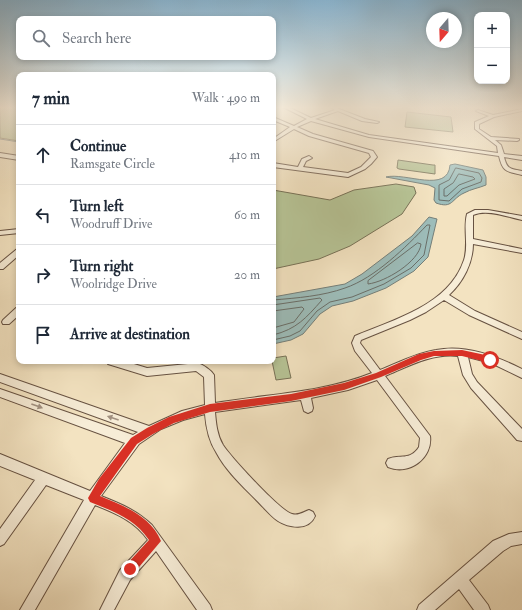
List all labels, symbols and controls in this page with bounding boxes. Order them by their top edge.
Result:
north arrow [426,12,462,48]
map controls [474,12,510,84]
button: + [474,12,510,48]
search box [16,16,276,60]
icon: search [30,27,52,49]
text: Search here [62,29,131,48]
button: − [474,48,510,84]
text: 7 min [32,88,70,109]
text: Walk · 490 m [192,90,260,106]
text: Continue [70,137,126,156]
icon: ahead [32,144,54,166]
text: 410 m [229,147,260,163]
text: Ramsgate Circle [70,156,155,172]
text: Turn left [70,197,124,216]
icon: left [32,204,54,226]
text: 60 m [234,207,260,223]
text: Woodruff Drive [70,216,152,232]
text: Turn right [70,257,133,276]
icon: right [32,264,54,286]
text: 20 m [234,267,260,283]
text: Woolridge Drive [70,276,157,292]
icon: arrive [32,324,54,346]
text: Arrive at destination [70,325,190,344]
route start [481,351,499,369]
one-way arrow [31,404,43,410]
one-way arrow [107,415,119,421]
route end [121,560,139,578]

